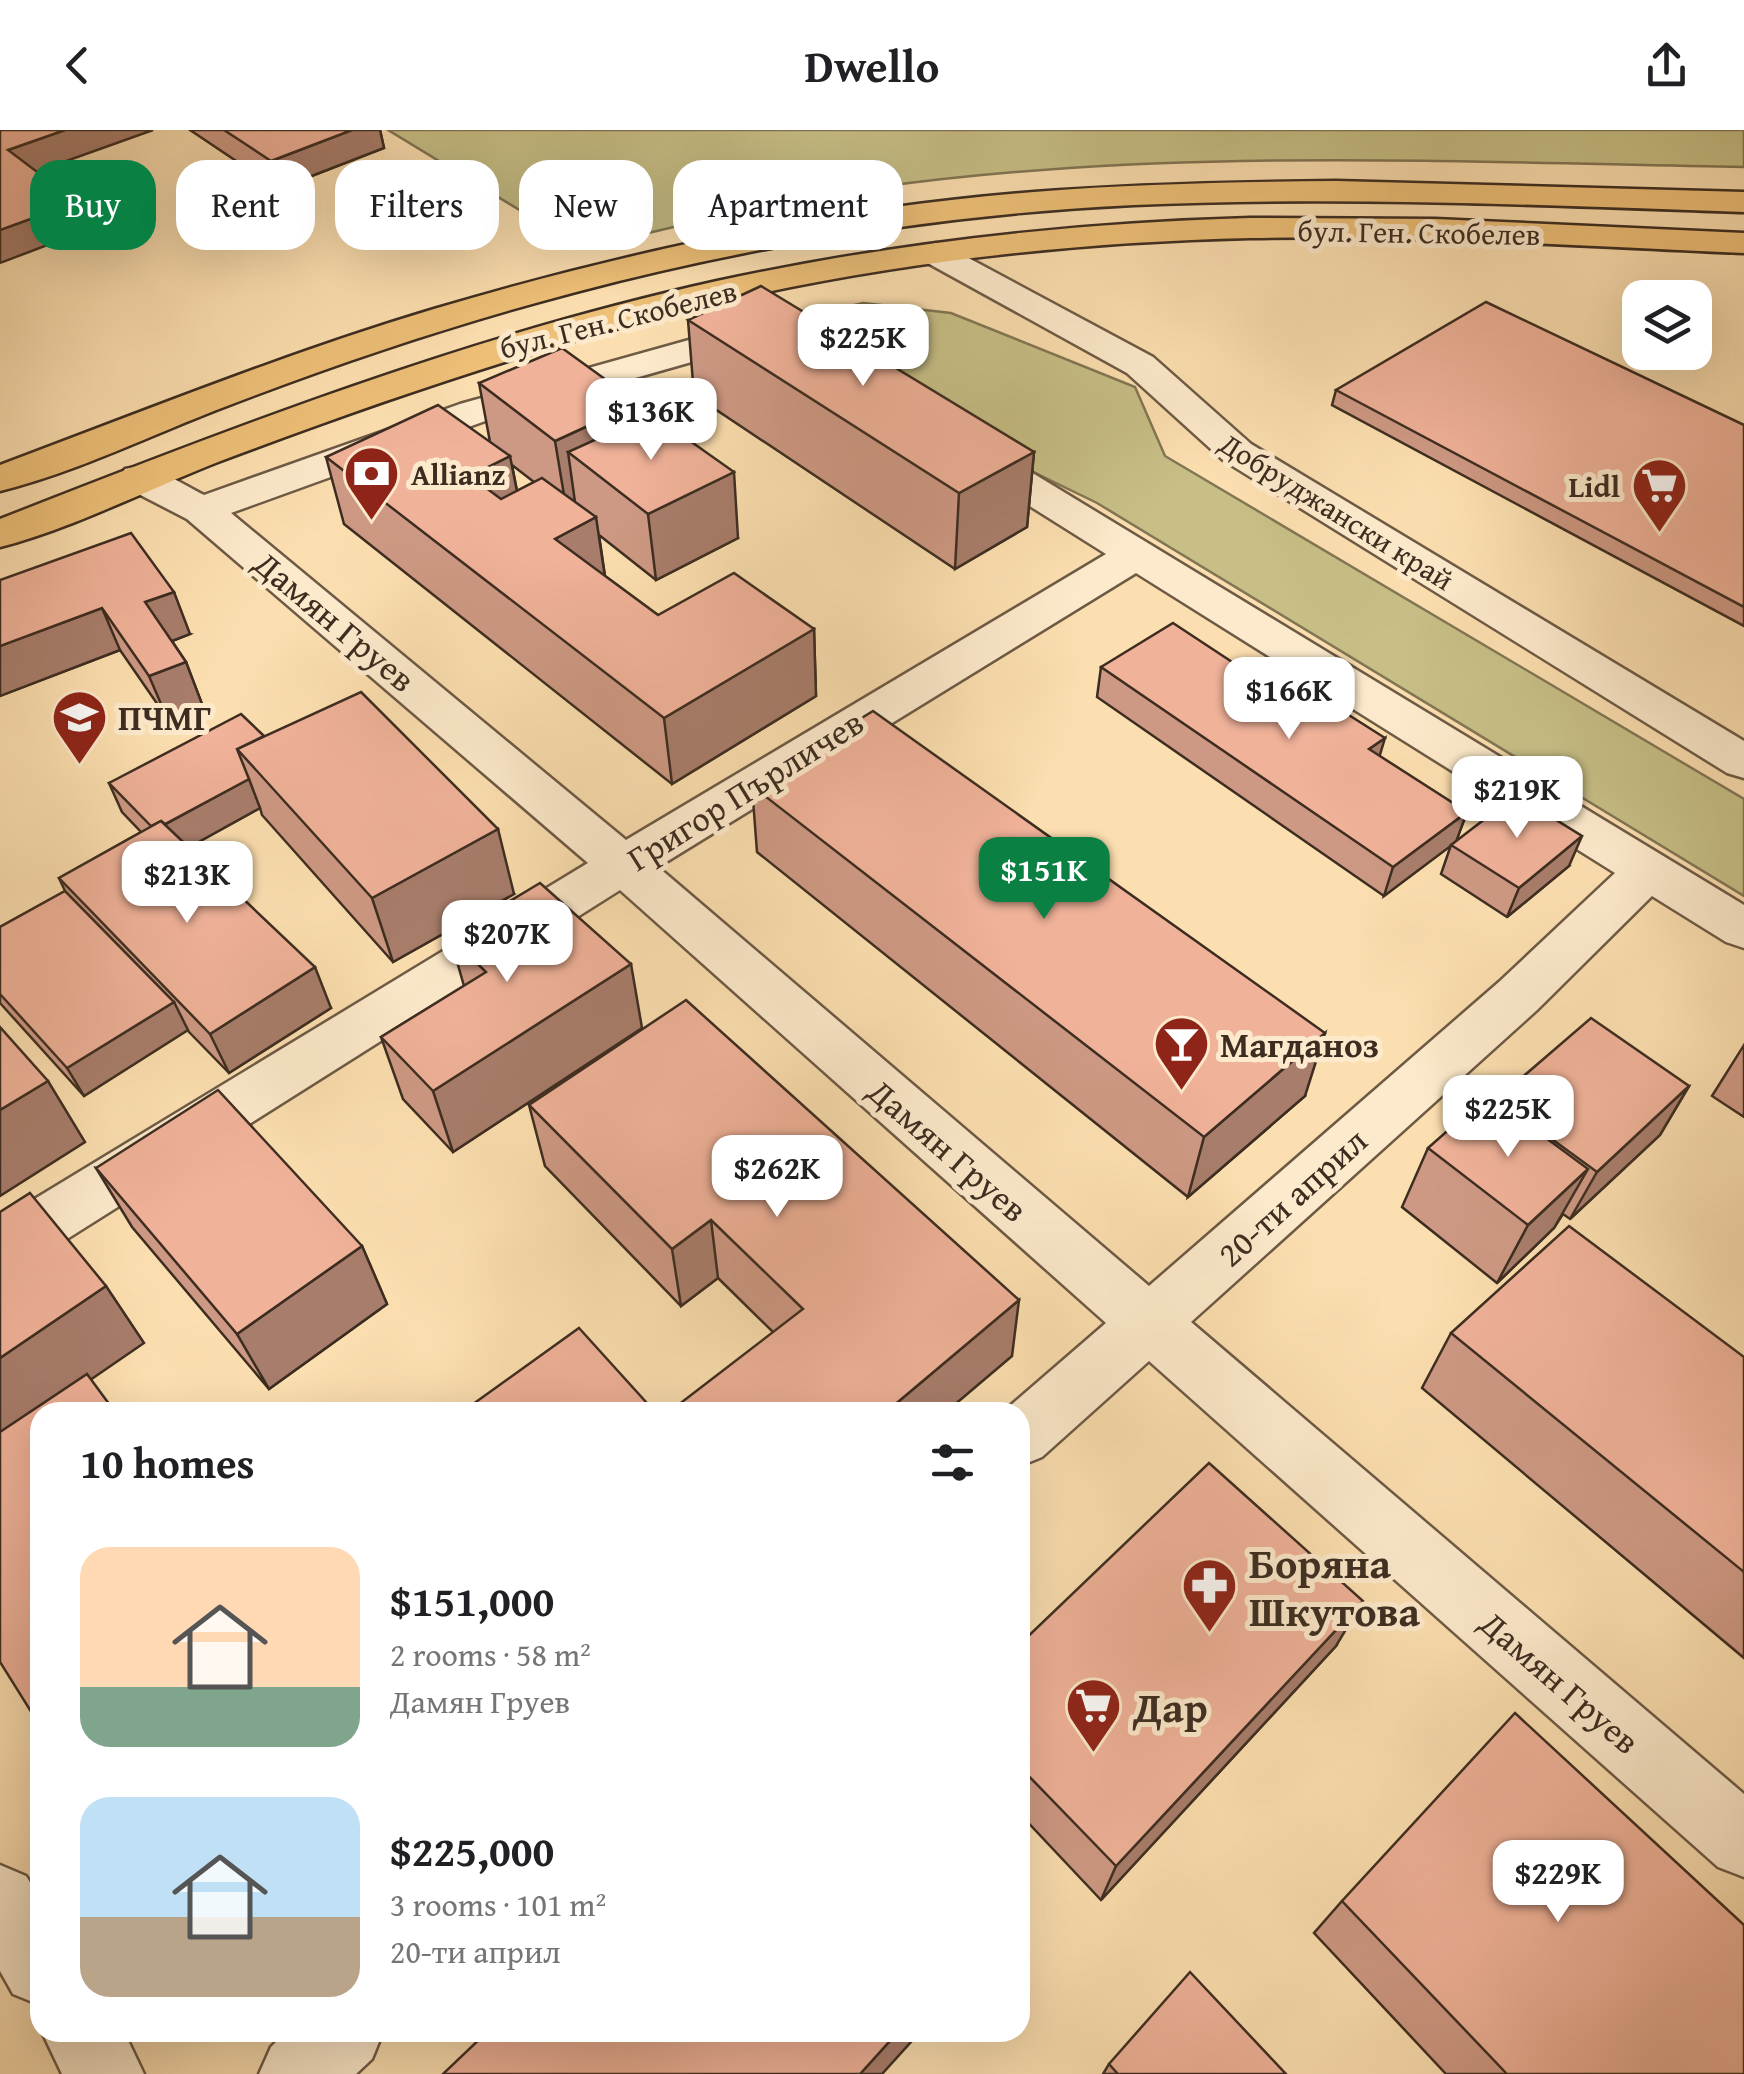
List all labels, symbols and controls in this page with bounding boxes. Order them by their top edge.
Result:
text: Dwello [805,33,939,98]
icon: back [50,38,105,93]
icon: share [1639,38,1694,93]
chip: Buy [30,160,156,250]
chip: Rent [176,160,315,250]
chip: Filters [335,160,499,250]
chip: New [519,160,653,250]
chip: Apartment [673,160,903,250]
street label: бул. Ген. Скобелев [1297,208,1541,256]
street label: бул. Ген. Скобелев [495,268,741,370]
map controls [1622,280,1712,370]
button: layers [1622,280,1712,370]
pin: $225K [793,304,933,389]
text: $225K [820,313,906,360]
pin: $136K [581,378,721,463]
text: $136K [608,387,694,434]
street label: Добруджански край [1211,421,1463,601]
bank icon: Allianz [342,444,402,523]
place label: Allianz [411,452,505,496]
supermarket icon: Lidl [1629,456,1689,535]
place label: Lidl [1569,464,1620,508]
street label: Дамян Груев [242,538,427,704]
pin: $166K [1219,657,1359,742]
text: $166K [1246,666,1332,713]
school or university icon: ПЧМГ [49,687,109,766]
place label: ПЧМГ [118,692,211,743]
street label: Григор Пърличев [617,697,873,883]
pin: $219K [1447,756,1587,841]
text: $219K [1474,765,1560,812]
pin: $151K [974,837,1114,922]
pin: $213K [117,841,257,926]
text: $151K [1001,846,1087,893]
text: $213K [144,850,230,897]
pin: $207K [437,900,577,985]
text: $207K [464,909,550,956]
bar icon: Магданоз [1151,1014,1211,1093]
place label: Магданоз [1220,1019,1379,1070]
street label: Дамян Груев [856,1065,1039,1234]
pin: $225K [1438,1075,1578,1160]
text: $225K [1465,1084,1551,1131]
street label: 20-ти април [1206,1116,1378,1278]
pin: $262K [707,1135,847,1220]
text: $262K [734,1144,820,1191]
text: 10 homes [80,1432,255,1493]
icon: filters [925,1435,980,1490]
place label: Боряна Шкутова [1249,1532,1421,1641]
pharmacy icon: Боряна Шкутова [1180,1556,1240,1635]
text: $151,000 [390,1570,554,1631]
icon: home [160,1587,280,1707]
street label: Дамян Груев [1468,1597,1651,1766]
text: 2 rooms · 58 m² [390,1631,591,1678]
supermarket icon: Дар [1064,1676,1124,1755]
place label: Дар [1132,1676,1208,1737]
text: Дамян Груев [390,1678,570,1725]
text: $225,000 [390,1820,554,1881]
icon: home [160,1837,280,1957]
pin: $229K [1488,1840,1628,1925]
text: $229K [1515,1849,1601,1896]
text: 3 rooms · 101 m² [390,1881,606,1928]
text: 20-ти април [390,1928,561,1975]

